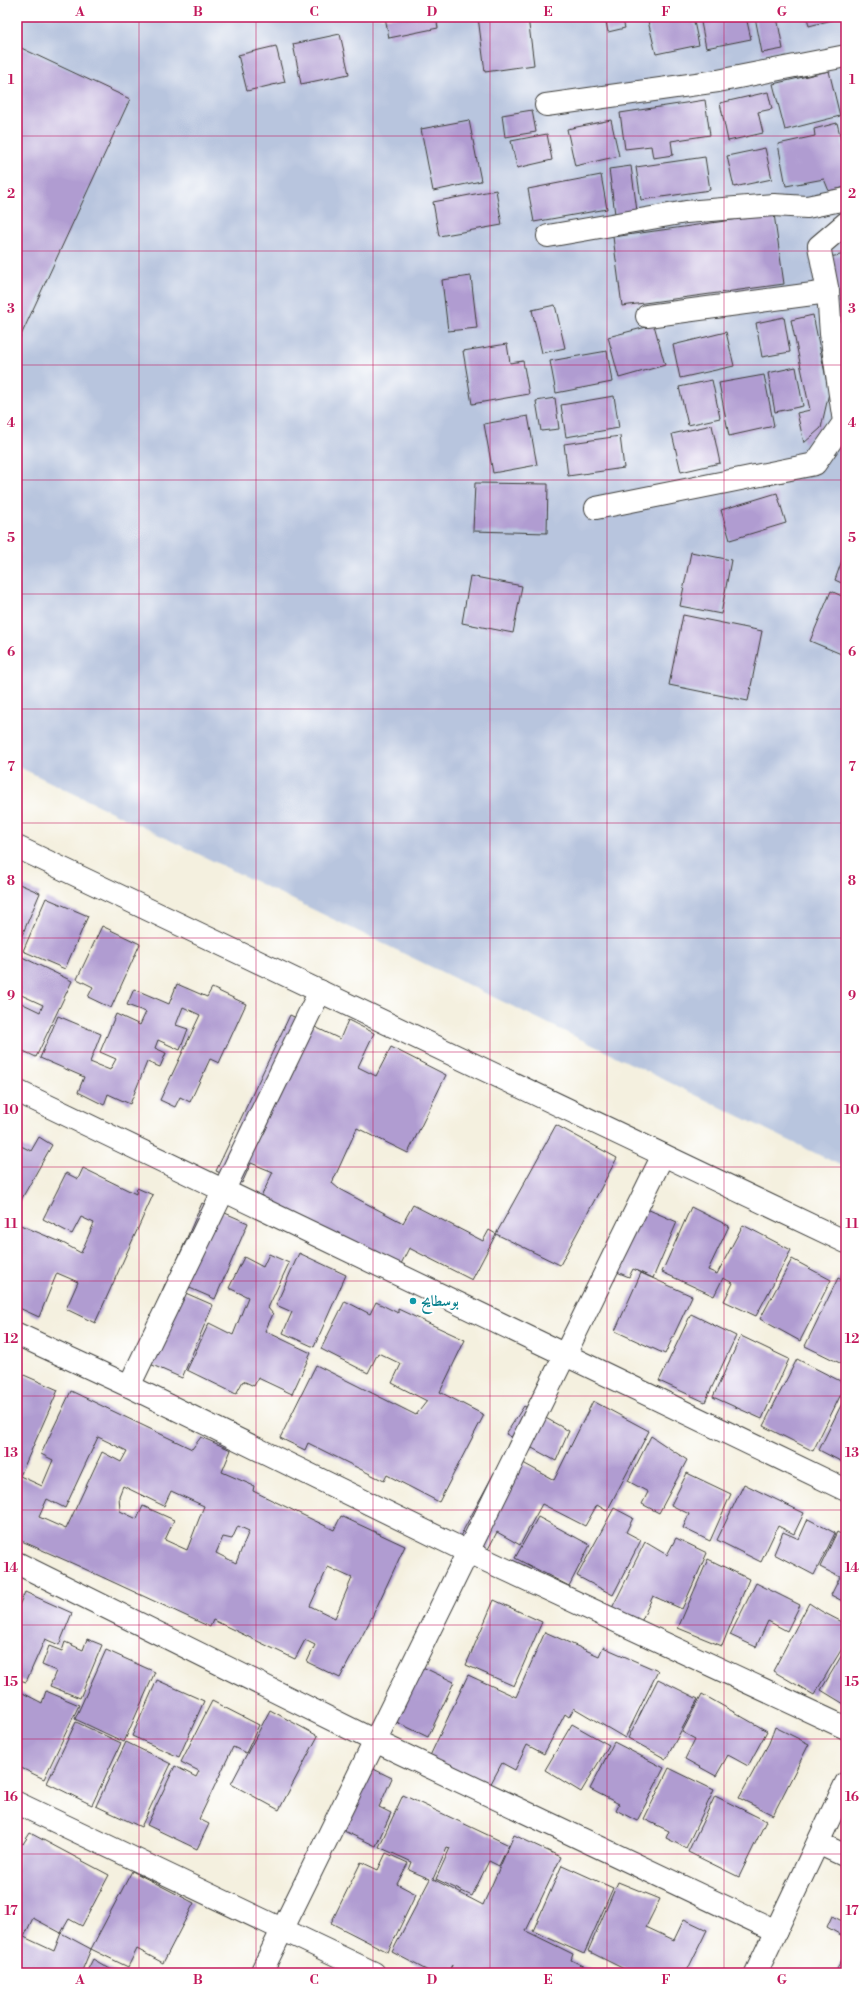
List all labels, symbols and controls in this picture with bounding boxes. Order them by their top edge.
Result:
text: A [74,4,85,20]
text: B [193,4,203,20]
text: C [309,4,319,20]
text: D [427,4,437,20]
text: E [543,4,553,20]
text: F [661,4,671,20]
text: G [777,4,788,20]
text: 1 [8,72,15,88]
text: 1 [849,72,856,88]
text: 2 [7,186,15,202]
text: 2 [848,186,856,202]
text: 3 [7,301,15,317]
text: 3 [848,301,856,317]
text: 4 [7,415,16,431]
text: 4 [848,415,857,431]
text: 5 [7,530,15,546]
text: 5 [848,530,856,546]
text: 6 [7,644,15,660]
text: 6 [848,644,856,660]
text: 7 [7,759,15,775]
text: 7 [848,759,856,775]
text: 8 [7,873,15,889]
text: 8 [848,873,856,889]
text: 9 [7,988,15,1004]
text: 9 [848,988,856,1004]
text: 10 [3,1102,19,1118]
text: 10 [844,1102,860,1118]
text: 11 [5,1216,18,1232]
text: 11 [846,1216,859,1232]
place label: بوسطايح [421,1292,459,1314]
marker: بوسطايح [408,1296,418,1306]
text: 12 [4,1331,18,1347]
text: 12 [845,1331,859,1347]
text: 13 [4,1445,18,1461]
text: 13 [845,1445,859,1461]
text: 14 [4,1560,18,1576]
text: 14 [845,1560,859,1576]
text: 15 [4,1674,18,1690]
text: 15 [845,1674,859,1690]
text: 16 [4,1789,18,1805]
text: 16 [845,1789,859,1805]
text: 17 [4,1903,18,1919]
text: 17 [845,1903,859,1919]
text: A [74,1972,85,1988]
text: B [193,1972,203,1988]
text: C [309,1972,319,1988]
text: D [427,1972,437,1988]
text: E [543,1972,553,1988]
text: F [661,1972,671,1988]
text: G [777,1972,788,1988]

